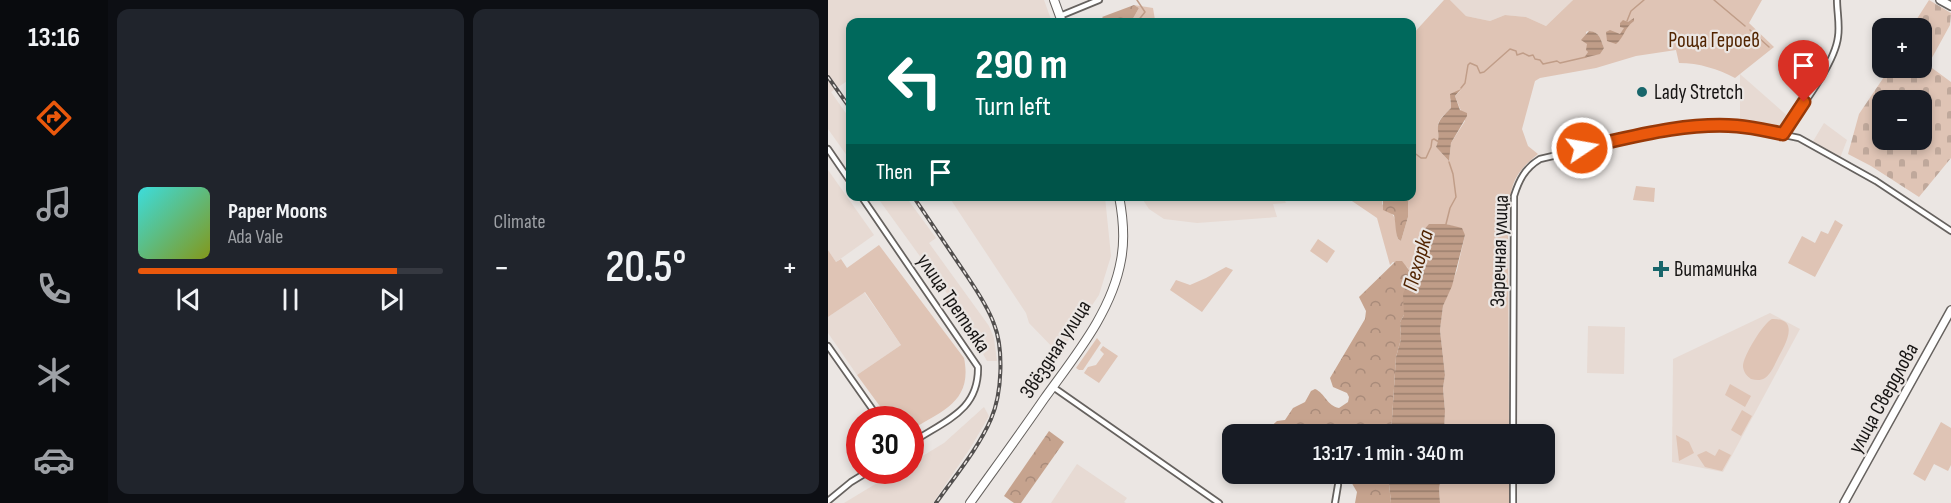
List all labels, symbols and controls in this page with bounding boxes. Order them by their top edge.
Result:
map controls [1872,18,1932,150]
button: + [1872,18,1932,78]
text: 13:16 [28,22,80,54]
park label: Роща Героев [1668,28,1760,53]
text: 290 m [975,40,1068,91]
pin [1778,40,1829,102]
icon: left [876,42,954,120]
icon: arrive [1787,49,1820,82]
place label: Lady Stretch [1654,80,1743,105]
marker: Lady Stretch [1635,85,1649,99]
button: − [1872,90,1932,150]
text: Turn left [975,91,1051,123]
icon: directions [33,97,75,139]
position arrow [1550,116,1614,180]
icon: arrive [924,156,957,189]
text: Then [876,159,912,186]
icon: music [33,183,75,225]
street label: Заречная улица [1485,194,1514,308]
text: Paper Moons [228,198,327,225]
text: Climate [494,210,546,234]
text: Ada Vale [228,225,283,249]
water label: Пехорка [1397,227,1440,294]
text: 20.5° [605,240,686,295]
text: − [494,248,510,288]
text: + [782,248,798,288]
street label: улица Третьяка [911,249,996,358]
place label: Витаминка [1674,257,1757,282]
marker: Витаминка [1652,260,1670,278]
icon: phone [33,268,75,310]
icon: previous [172,283,205,316]
icon: pause [274,283,307,316]
icon: next [375,283,408,316]
street label: Звёздная улица [1014,295,1096,403]
street label: улица Свердлова [1843,339,1924,458]
icon: climate [33,354,75,396]
speed limit sign: 30 [846,406,924,484]
icon: car [33,439,75,481]
text: 13:17 · 1 min · 340 m [1313,440,1464,467]

